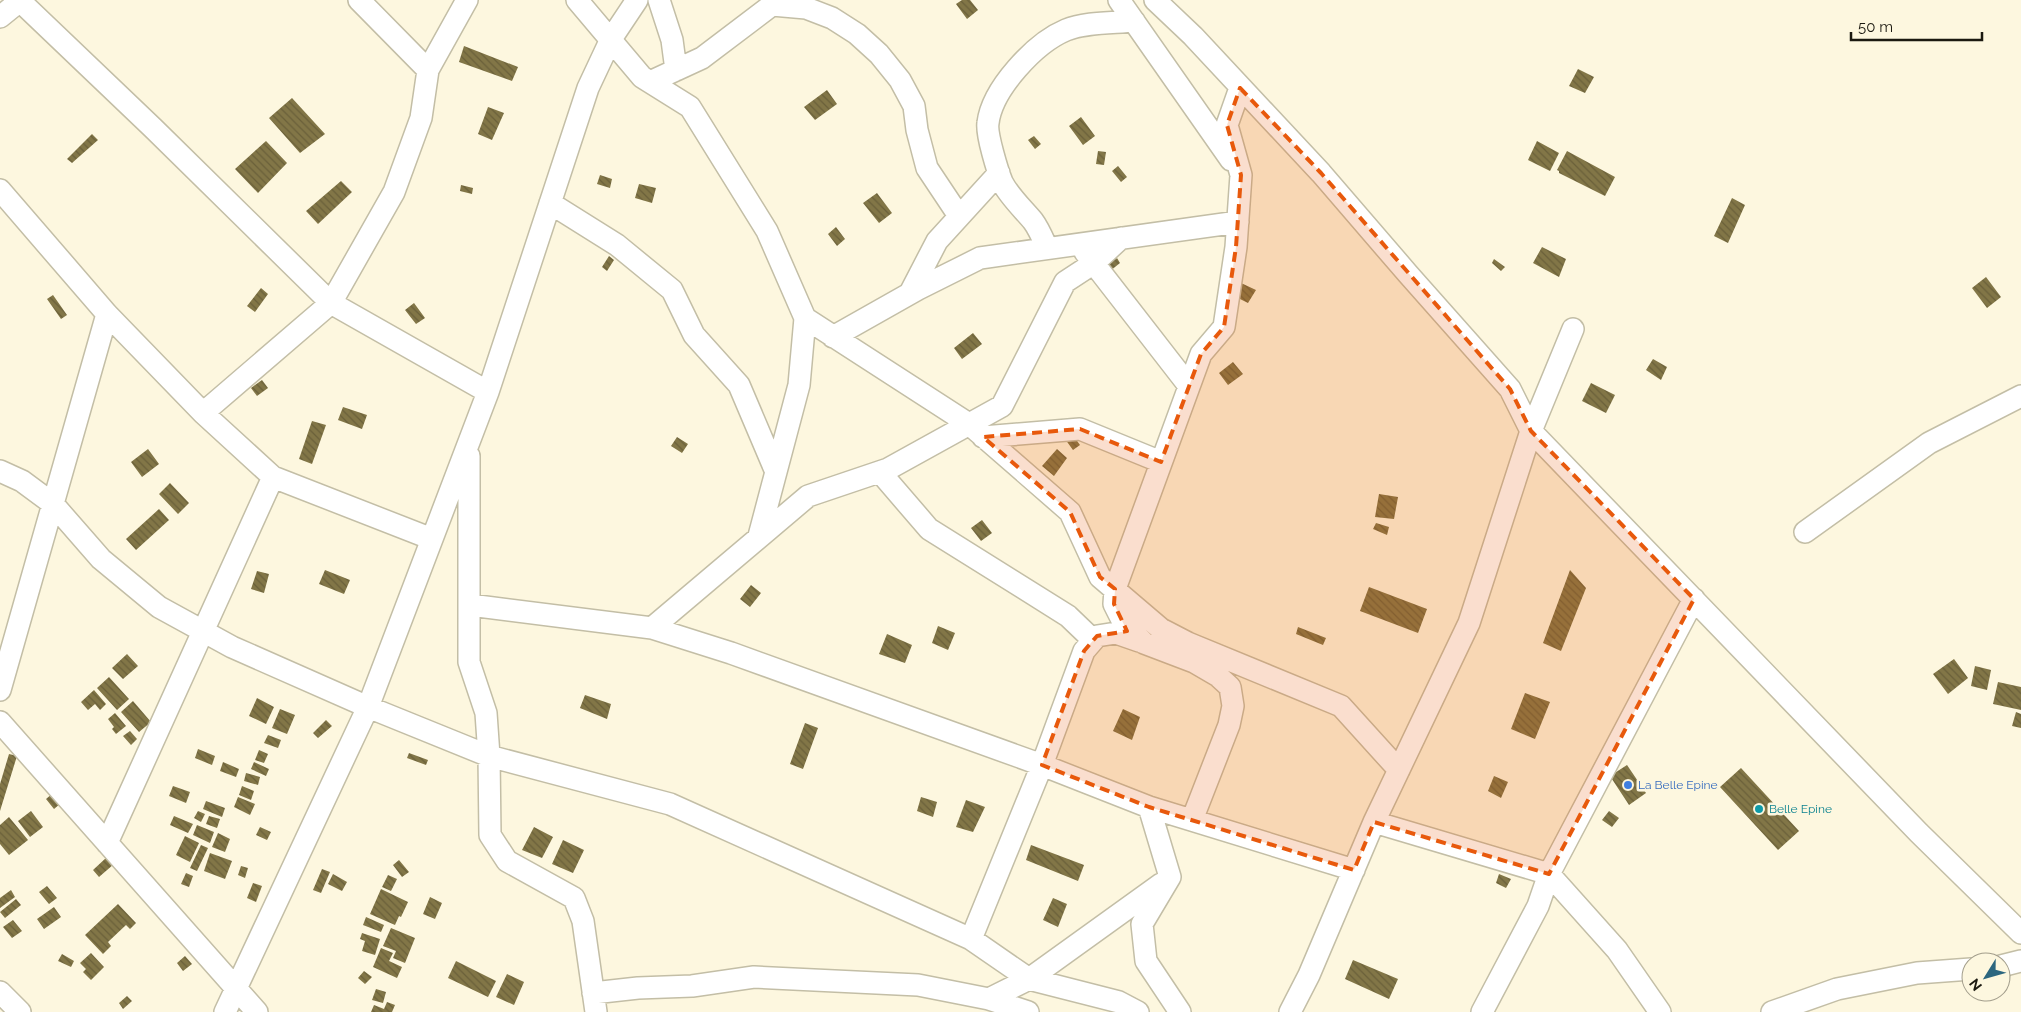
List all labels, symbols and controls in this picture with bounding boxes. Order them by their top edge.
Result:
scale bar [1851,10,1982,42]
text: 50 m [1858,18,1893,36]
place label: La Belle Epine [1638,778,1718,792]
marker: La Belle Epine [1622,779,1634,791]
place label: Belle Epine [1769,802,1832,816]
marker: Belle Epine [1753,803,1765,815]
north arrow [1961,952,2011,1002]
text: N [1966,976,1985,994]

